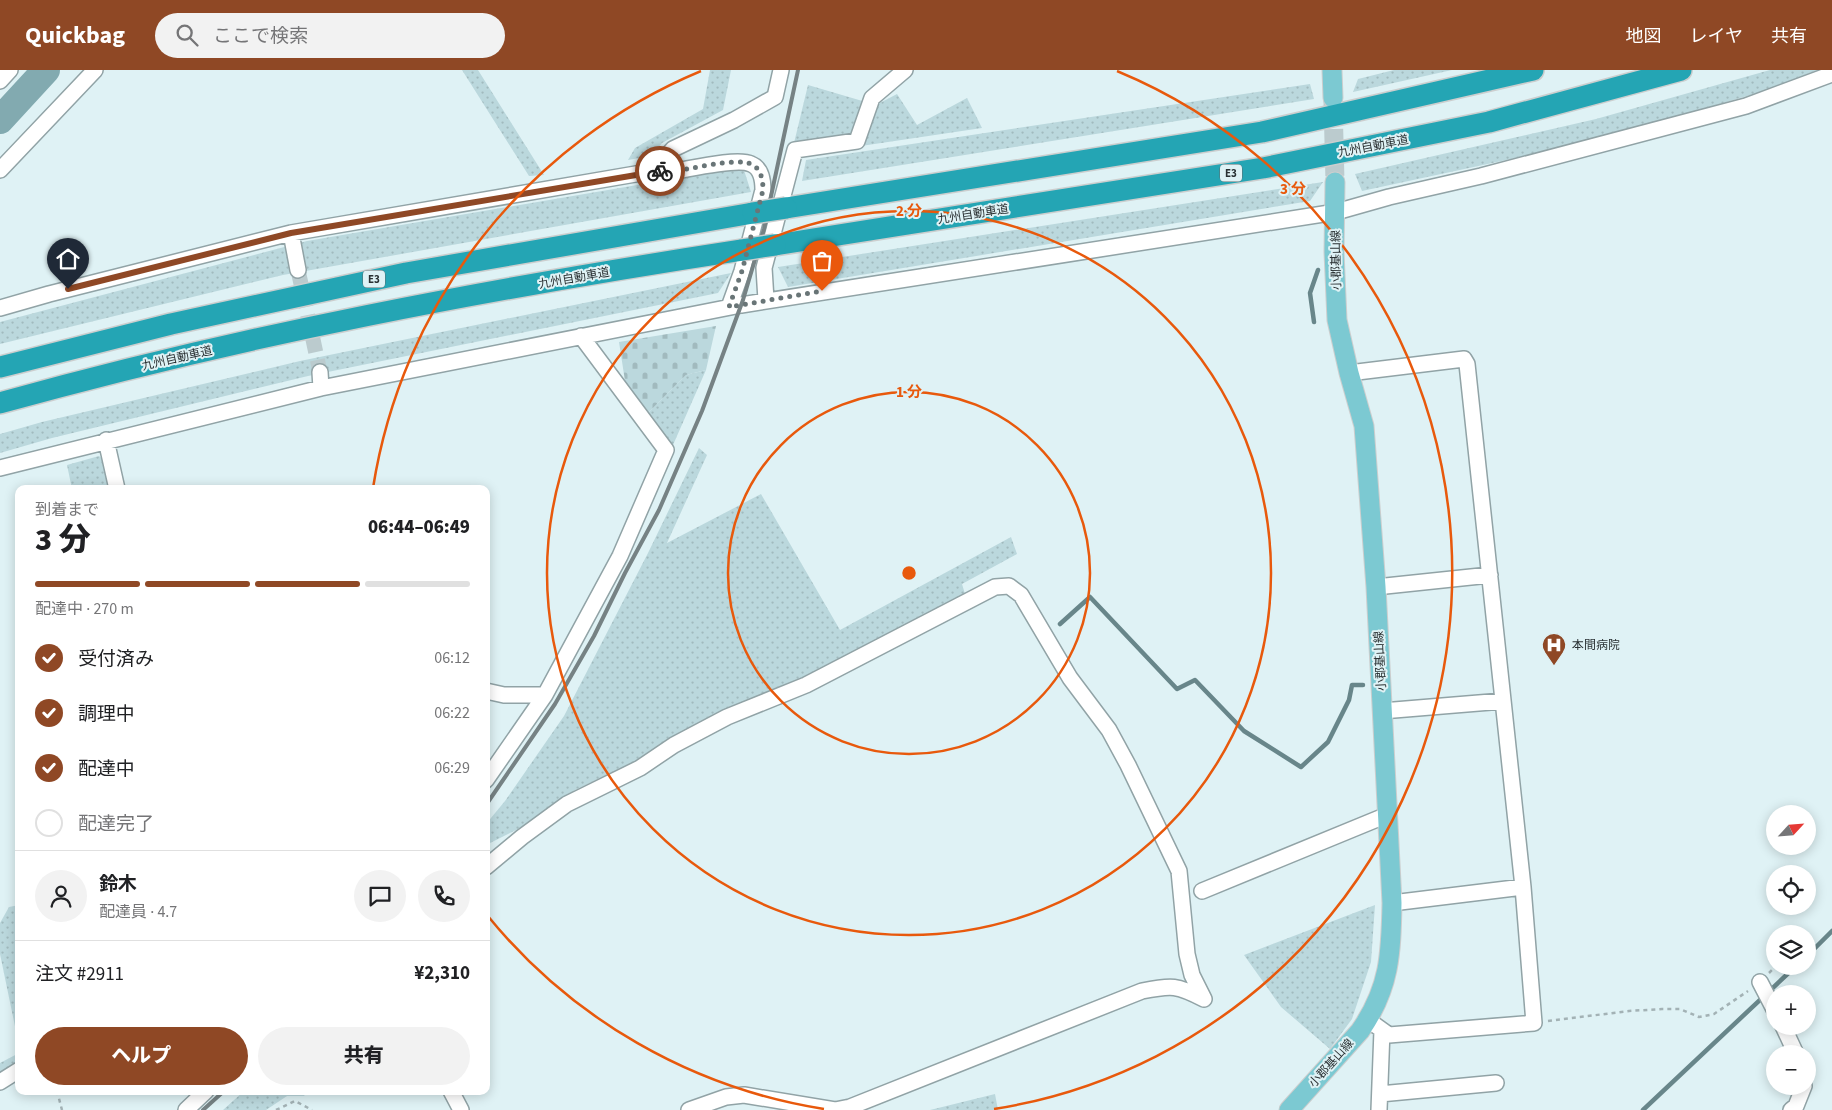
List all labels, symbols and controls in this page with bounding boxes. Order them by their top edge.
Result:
search box [155,13,505,58]
text: Quickbag [25,18,125,53]
icon: search [173,21,201,49]
text: ここで検索 [213,23,308,50]
text: 地図 [1626,24,1662,49]
text: レイヤ [1690,24,1743,49]
text: 共有 [1771,24,1807,49]
street label: 九州自動車道 [1336,131,1410,162]
courier [635,146,685,196]
icon: bike [646,157,674,185]
road number: E3 [1220,165,1242,182]
text: 3 分 [1280,179,1306,200]
street label: 九州自動車道 [936,200,1010,229]
text: 2 分 [896,201,922,222]
street label: 小郡基山線 [1327,230,1346,290]
pin [47,238,89,289]
pin [801,240,843,291]
icon: home [54,245,82,273]
icon: bag [808,247,836,275]
street label: 九州自動車道 [537,264,611,293]
road number: E3 [363,270,385,288]
street label: 九州自動車道 [140,342,214,375]
text: 1 分 [896,382,922,403]
text: 到着まで [35,499,99,521]
text: 06:44–06:49 [368,514,470,541]
text: 3 分 [35,517,91,563]
centre of rings [900,564,918,582]
text: 配達中 · 270 m [35,598,134,620]
street label: 小郡基山線 [1370,631,1391,691]
hospital icon: 本間病院 [1541,632,1567,666]
place label: 本間病院 [1572,637,1620,654]
icon: check [35,644,63,672]
text: 受付済み [78,646,154,673]
text: 06:12 [434,647,470,669]
icon: check [35,699,63,727]
text: 調理中 [78,701,135,728]
text: 06:22 [434,702,470,724]
icon: check [35,754,63,782]
text: 配達中 [78,756,135,783]
text: 06:29 [434,757,470,779]
north arrow [1766,805,1816,855]
map controls [1766,805,1816,1095]
text: 配達完了 [78,811,154,838]
button: locate [1766,865,1816,915]
button: person [35,870,87,922]
button: chat [354,870,406,922]
button: phone [418,870,470,922]
text: 鈴木 [99,871,137,898]
text: 配達員 · 4.7 [99,901,177,923]
button: layers [1766,925,1816,975]
text: ¥2,310 [414,960,470,987]
text: 注文 #2911 [35,961,124,988]
button: + [1766,985,1816,1035]
button: ヘルプ [35,1027,248,1085]
button: 共有 [258,1027,470,1085]
street label: 小郡基山線 [1305,1035,1358,1091]
button: − [1766,1045,1816,1095]

